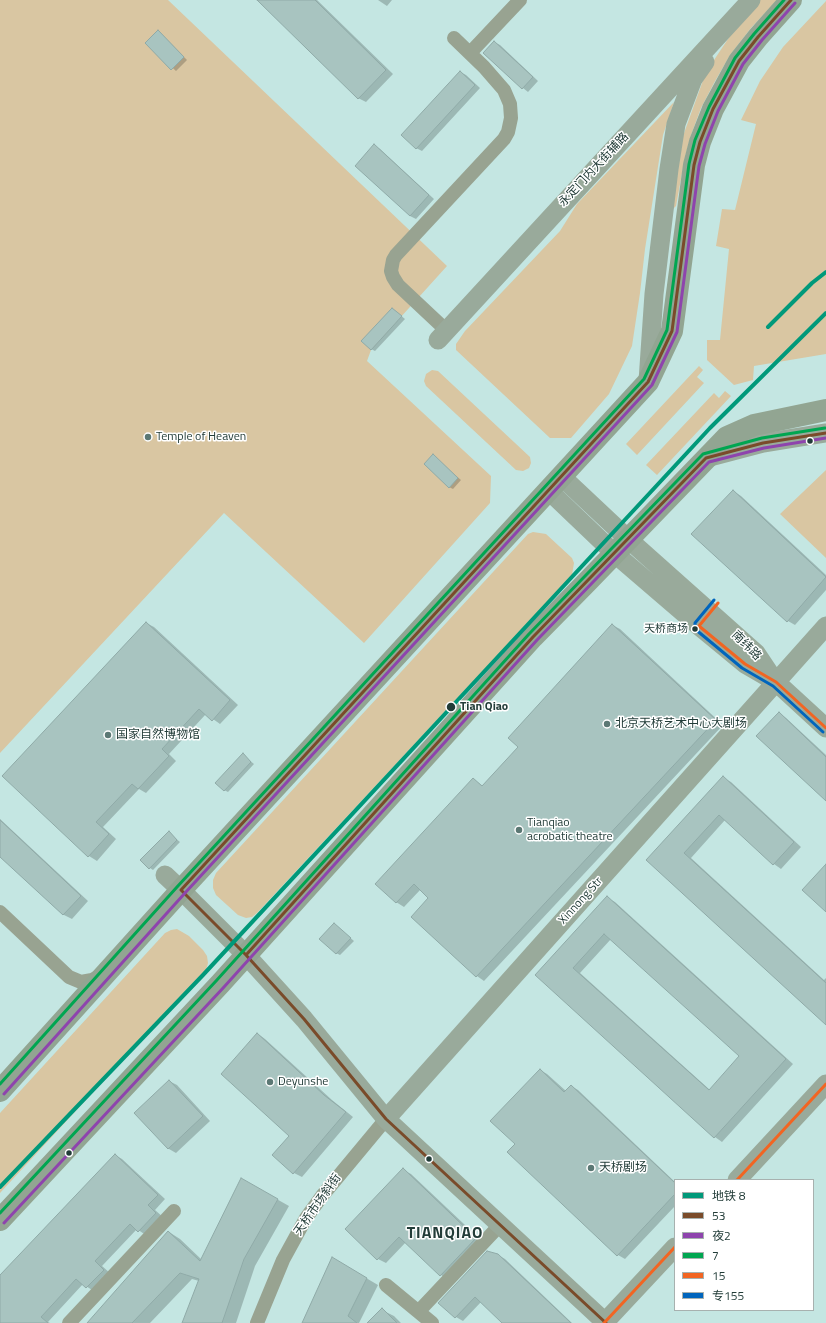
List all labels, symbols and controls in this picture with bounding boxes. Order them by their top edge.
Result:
street label: 永定门内大街辅路 [556,130,632,210]
place label: Temple of Heaven [156,430,246,444]
marker: Temple of Heaven [143,432,153,442]
unlabelled marker [805,436,815,446]
place label: 天桥商场 [644,622,688,636]
marker: 天桥商场 [690,624,700,634]
street label: 南纬路 [728,628,764,664]
place label: Tian Qiao [460,700,508,714]
marker: Tian Qiao [445,701,457,713]
place label: 北京天桥艺术中心大剧场 [615,717,747,731]
marker: 北京天桥艺术中心大剧场 [602,719,612,729]
place label: 国家自然博物馆 [116,728,200,742]
marker: 国家自然博物馆 [103,730,113,740]
place label: Tianqiao acrobatic theatre [527,816,613,844]
marker: Tianqiao acrobatic theatre [514,825,524,835]
street label: Xinnong Str [556,874,606,928]
place label: Deyunshe [278,1075,328,1089]
marker: Deyunshe [265,1077,275,1087]
unlabelled marker [64,1148,74,1158]
unlabelled marker [424,1154,434,1164]
place label: 天桥剧场 [599,1161,647,1175]
marker: 天桥剧场 [586,1163,596,1173]
street label: 天桥市场斜街 [291,1171,345,1239]
legend [674,1179,814,1311]
text: 地铁 8 [712,1186,745,1205]
text: 53 [712,1206,725,1225]
district label: TIANQIAO [407,1224,483,1244]
text: 夜2 [712,1226,731,1245]
text: 7 [712,1246,719,1265]
text: 15 [712,1266,725,1285]
text: 专155 [712,1286,744,1305]

